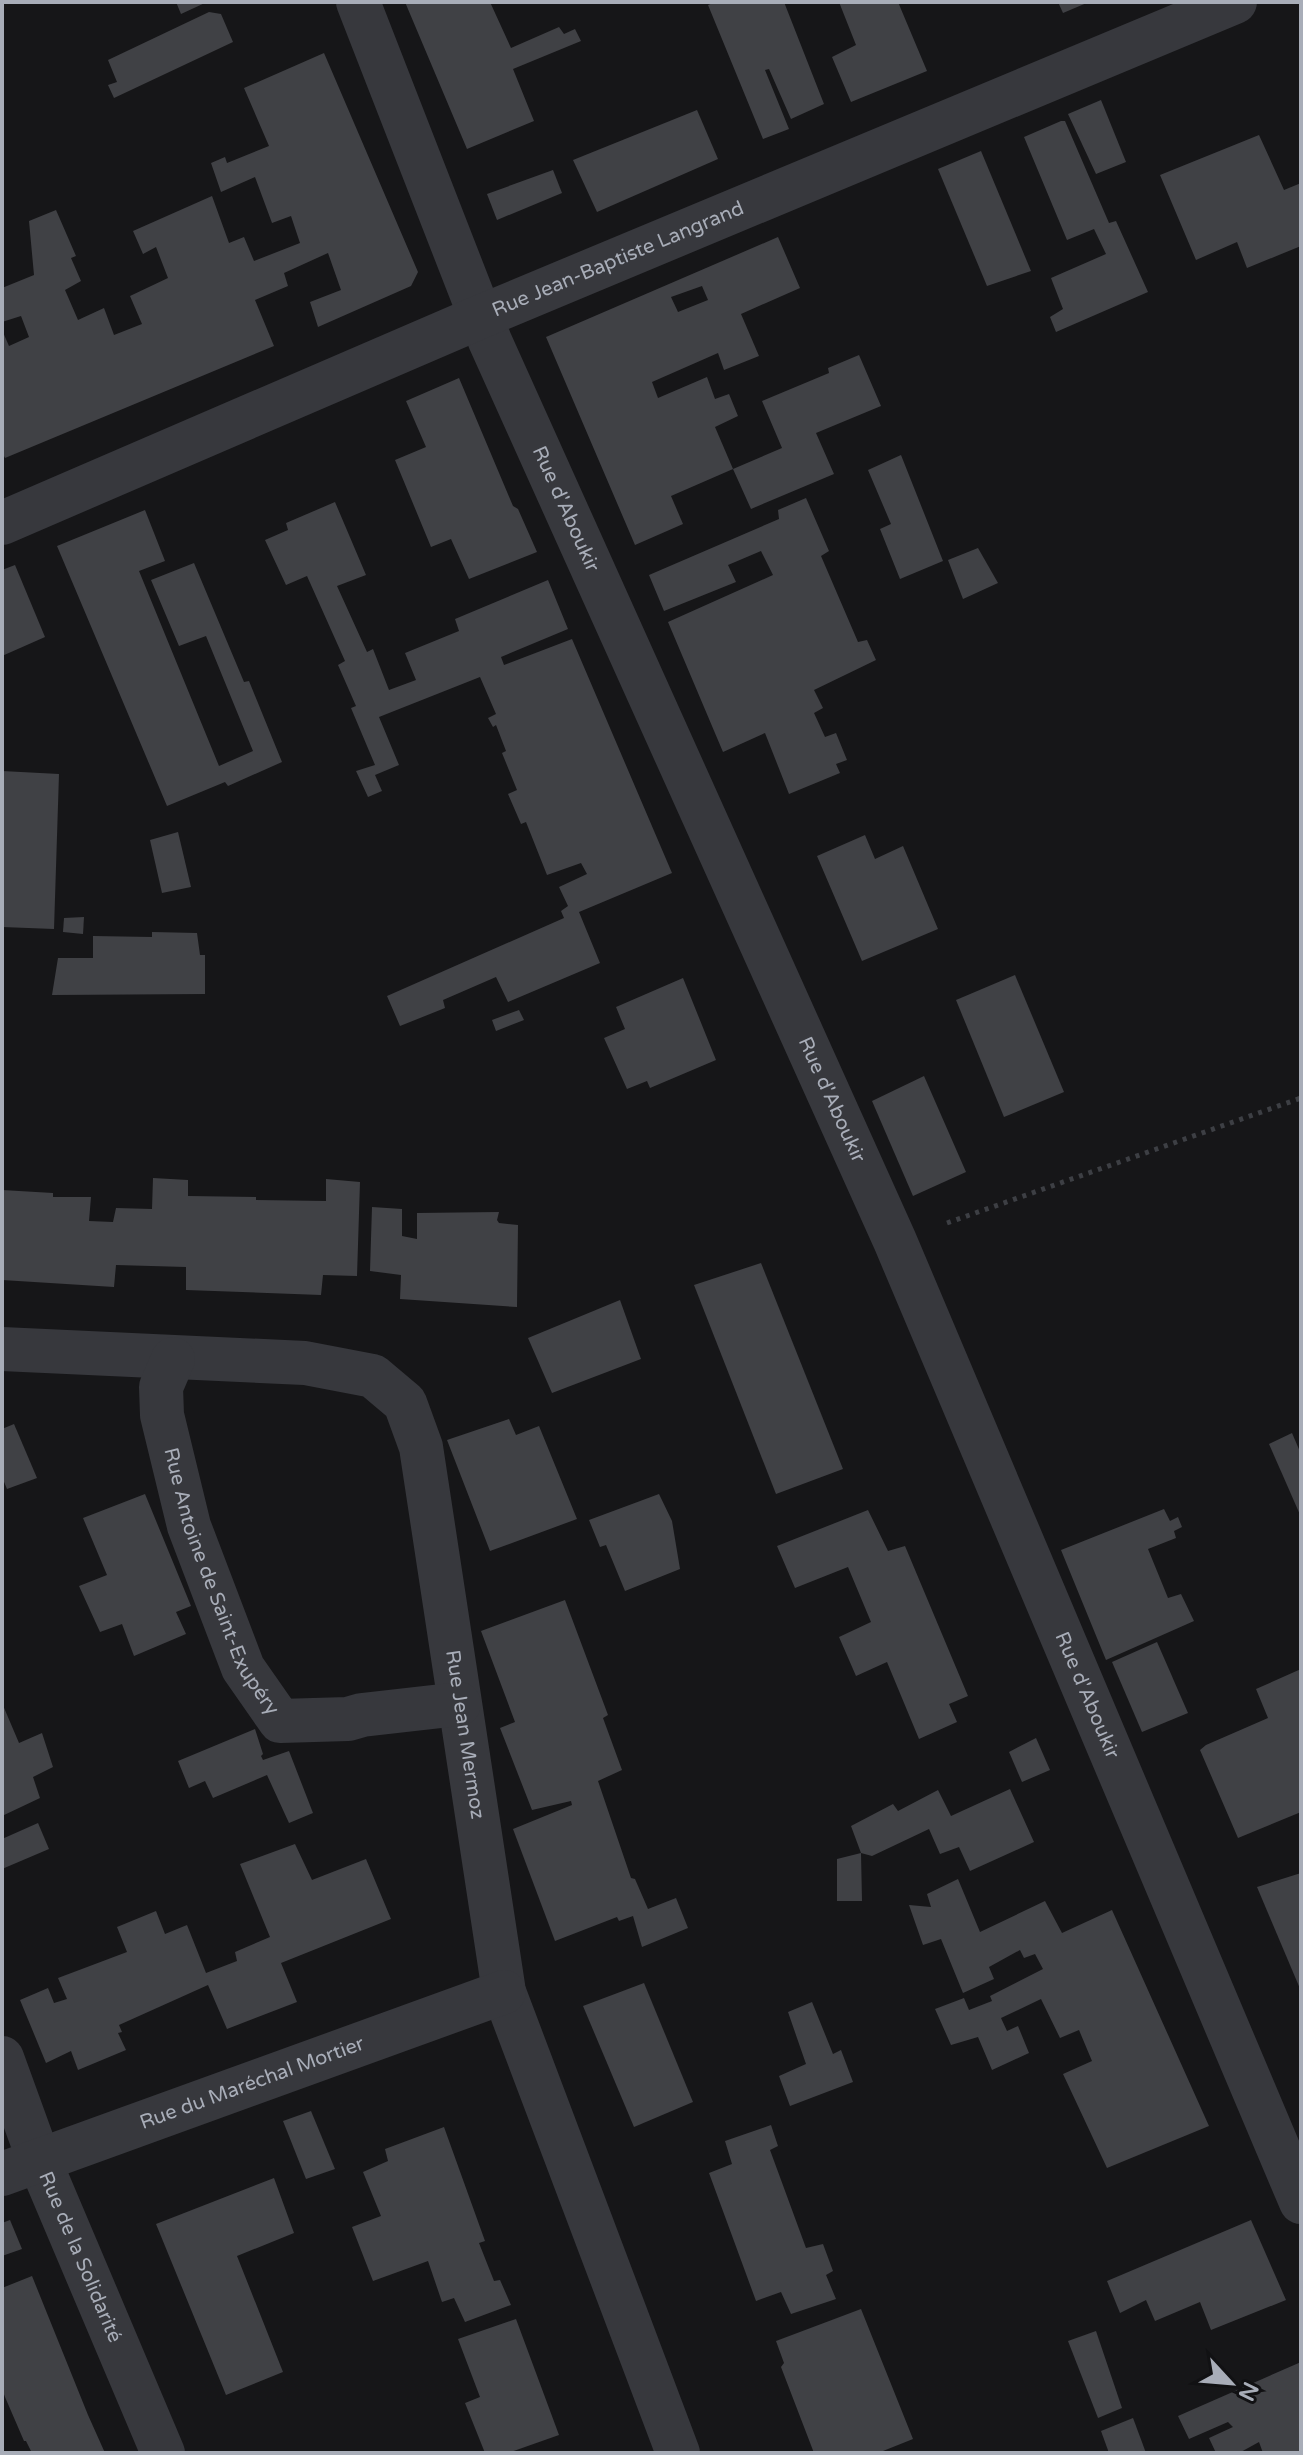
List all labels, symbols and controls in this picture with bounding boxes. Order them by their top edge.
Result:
street label: Rue Jean-Baptiste Langrand [489,196,747,323]
street label: Rue d'Aboukir [527,442,604,576]
street label: Rue d'Aboukir [793,1033,870,1167]
street label: Rue Antoine de Saint-Exupéry [158,1445,284,1720]
street label: Rue d'Aboukir [1050,1628,1125,1763]
street label: Rue Jean Mermoz [440,1648,490,1821]
street label: Rue du Maréchal Mortier [137,2032,368,2135]
street label: Rue de la Solidarité [33,2168,127,2346]
north arrow [1191,2343,1271,2423]
text: N [1233,2378,1264,2405]

